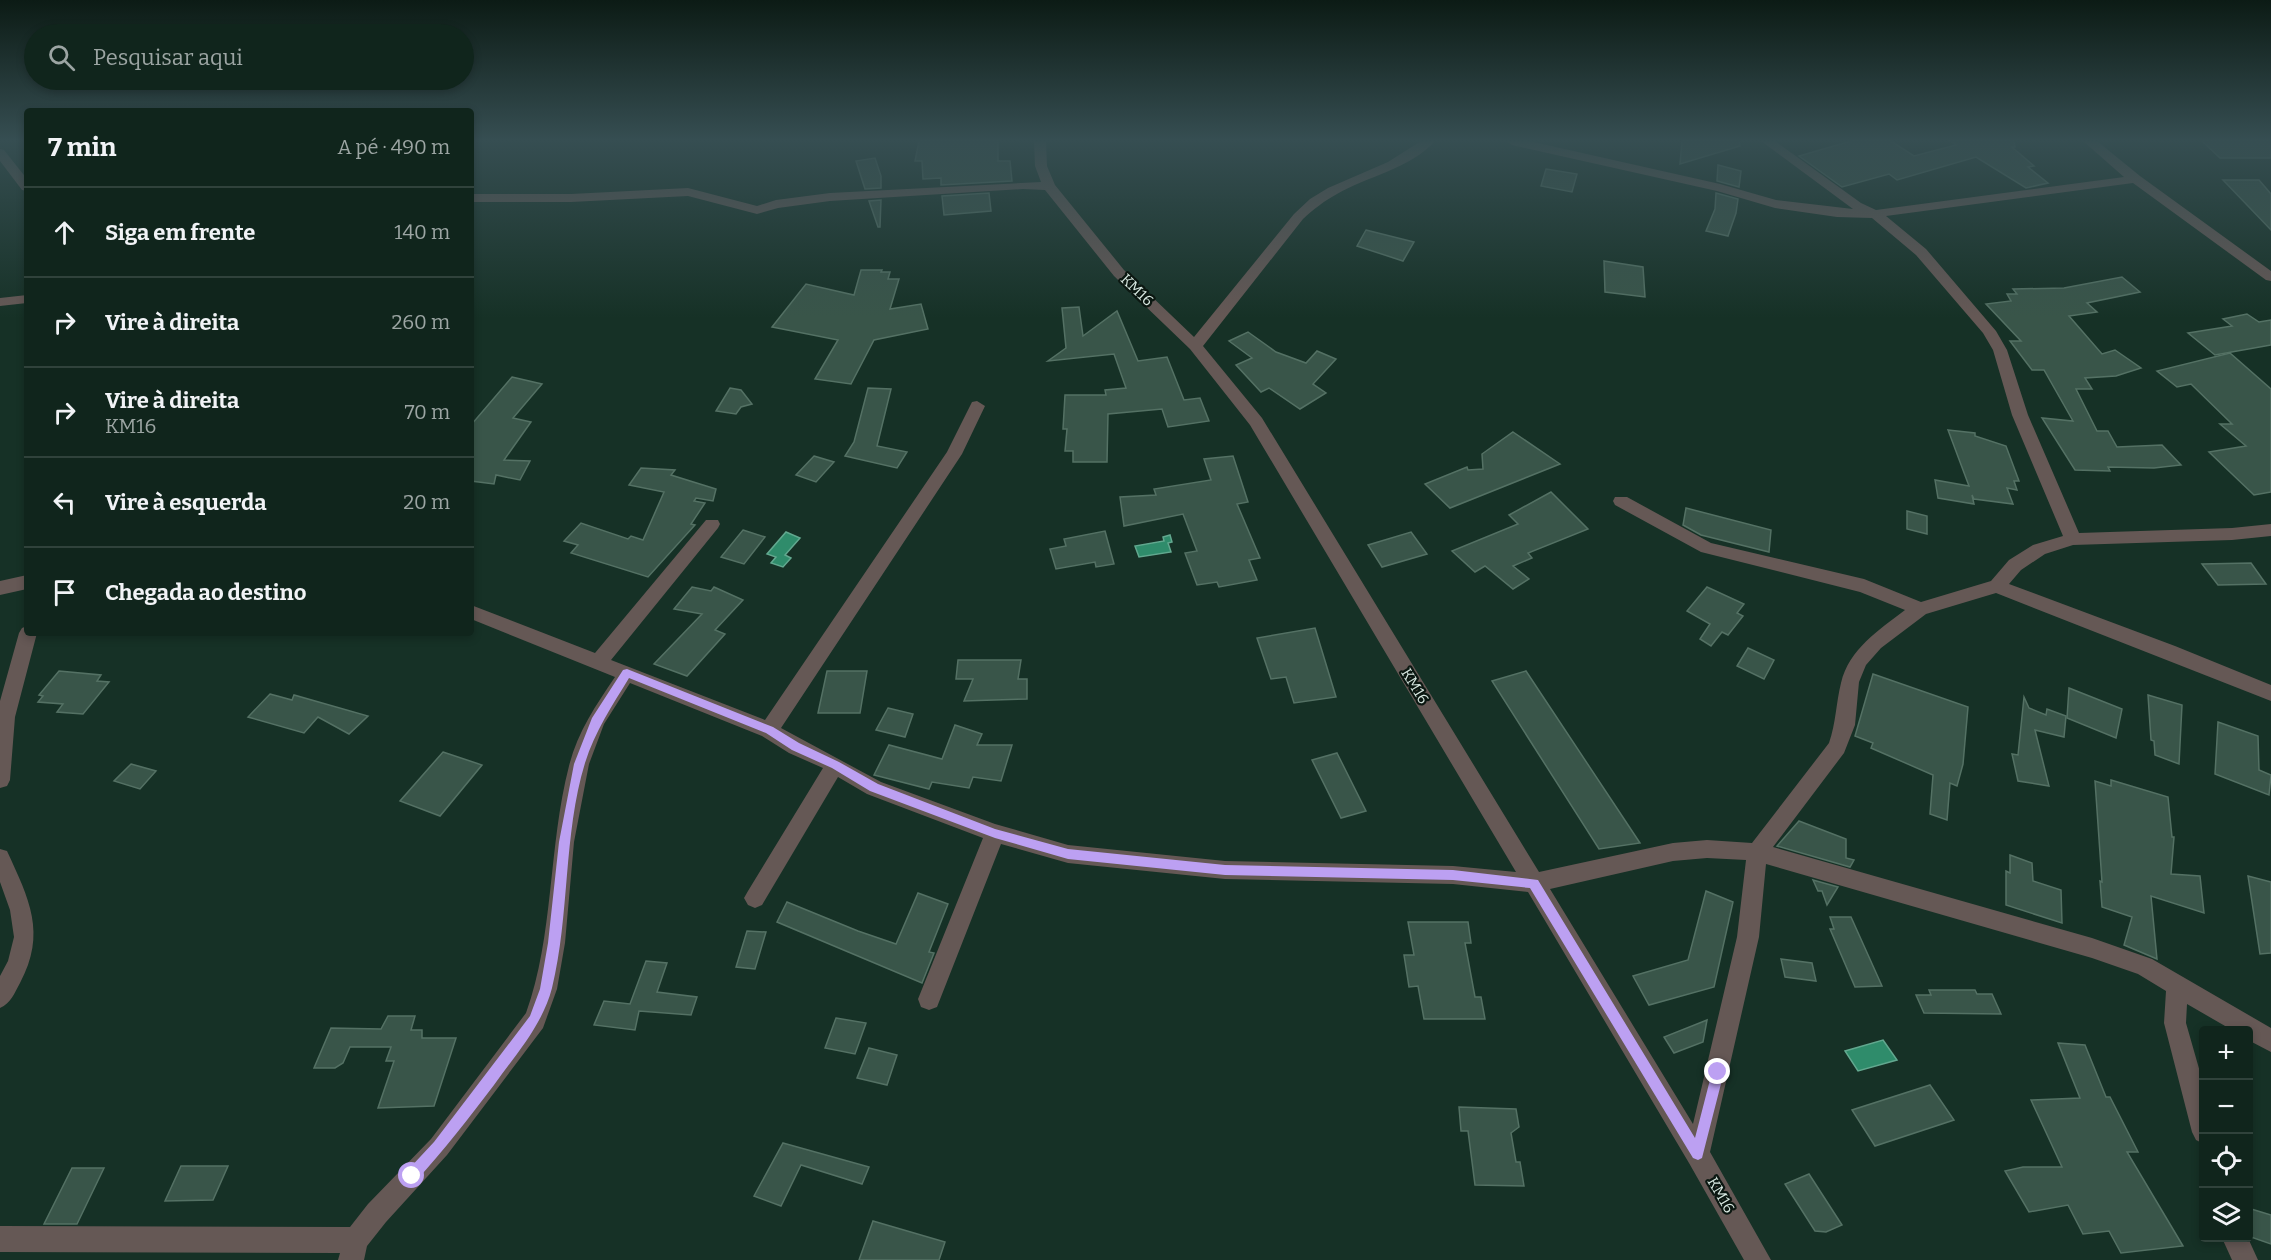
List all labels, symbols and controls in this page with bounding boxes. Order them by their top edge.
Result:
search box [24,24,474,90]
icon: search [45,41,78,74]
text: Pesquisar aqui [93,44,243,71]
text: 7 min [48,132,116,163]
text: A pé · 490 m [337,135,450,159]
icon: ahead [48,216,81,249]
text: Siga em frente [105,219,255,246]
text: 140 m [394,220,450,244]
street label: KM16 [1117,270,1157,310]
icon: right [48,306,81,339]
text: Vire à direita [105,309,239,336]
text: 260 m [391,310,450,334]
text: Vire à direita [105,387,239,414]
icon: right [48,396,81,429]
text: 70 m [404,400,450,424]
text: KM16 [105,414,156,438]
icon: left [48,486,81,519]
text: Vire à esquerda [105,489,266,516]
text: 20 m [403,490,450,514]
icon: arrive [48,576,81,609]
text: Chegada ao destino [105,579,306,606]
street label: KM16 [1397,665,1433,707]
map controls [2199,1026,2253,1242]
button: + [2199,1026,2253,1080]
route end [1704,1058,1730,1084]
button: − [2199,1080,2253,1134]
button: locate [2199,1134,2253,1188]
route start [398,1162,424,1188]
street label: KM16 [1704,1174,1738,1216]
button: layers [2199,1188,2253,1242]

